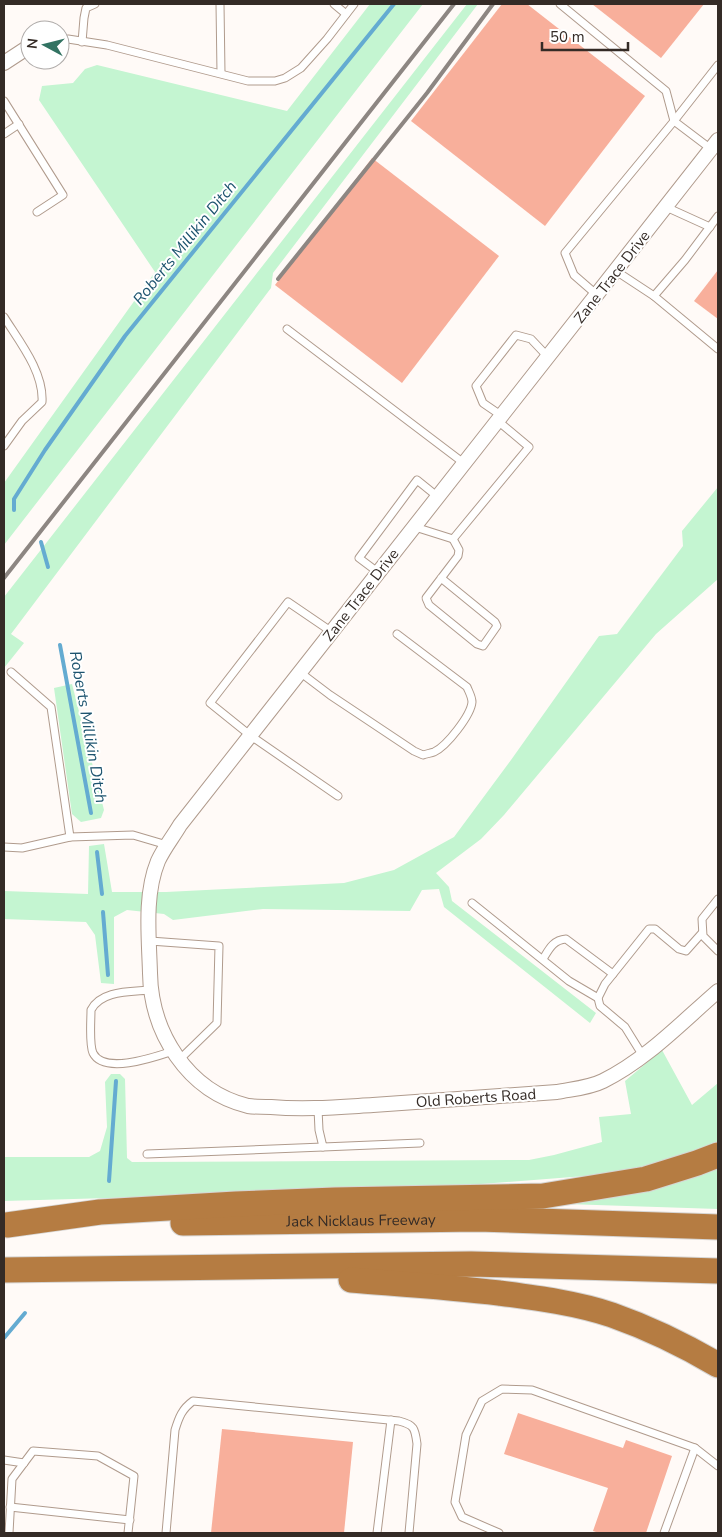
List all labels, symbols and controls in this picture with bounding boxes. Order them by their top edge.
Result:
north arrow [20,20,70,70]
scale bar [542,20,628,52]
text: 50 m [550,27,585,47]
text: N [23,37,43,50]
water label: Roberts Millikin Ditch [128,176,242,310]
street label: Zane Trace Drive [570,227,654,327]
street label: Zane Trace Drive [319,545,403,645]
water label: Roberts Millikin Ditch [64,649,112,805]
street label: Old Roberts Road [415,1084,537,1112]
street label: Jack Nicklaus Freeway [285,1210,436,1232]

